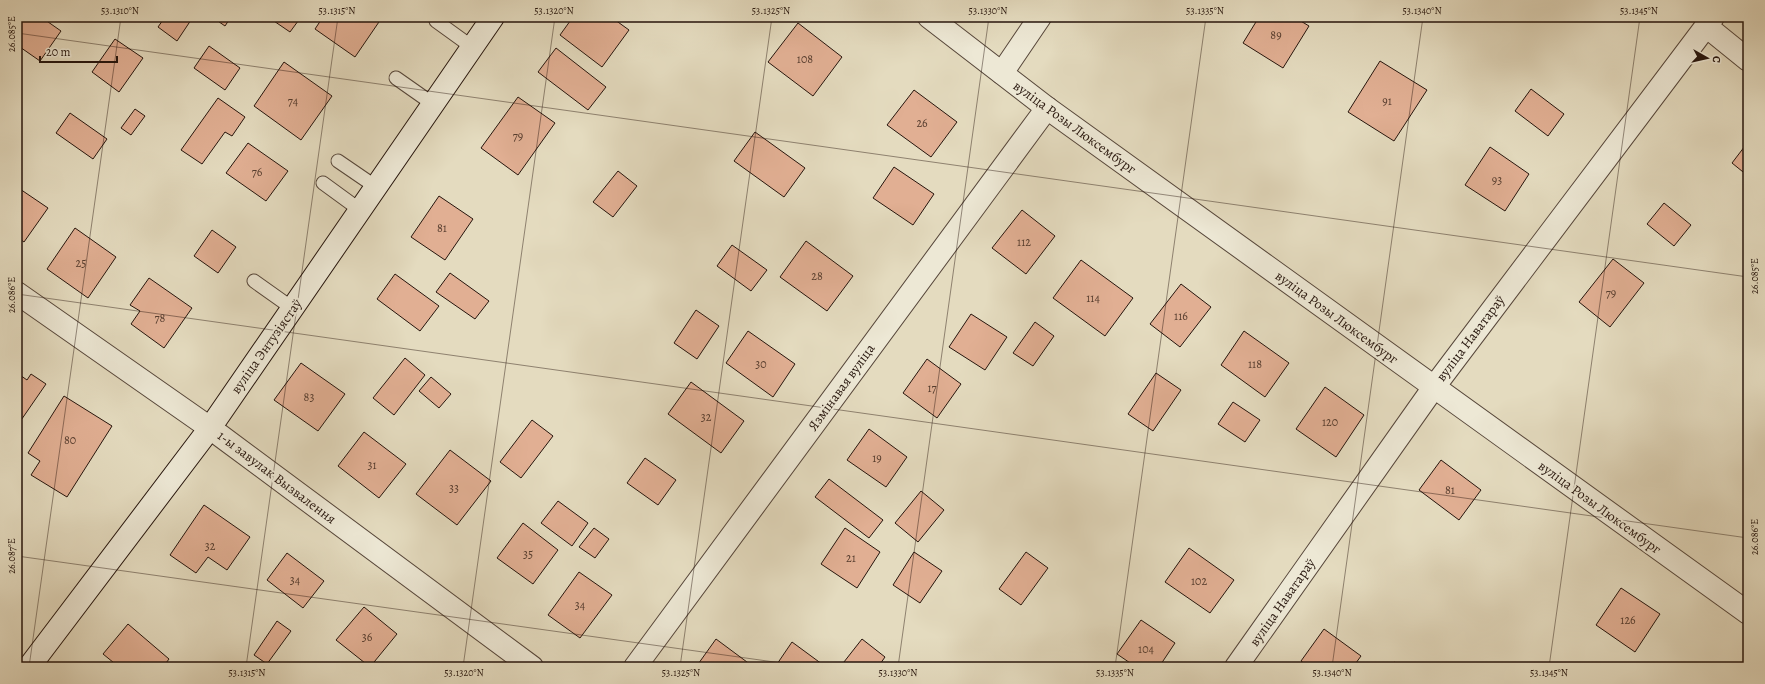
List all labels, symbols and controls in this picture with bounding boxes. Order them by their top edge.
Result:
text: 53.1310°N [101,4,139,17]
text: 53.1315°N [318,4,356,17]
text: 53.1320°N [534,4,574,17]
text: 53.1325°N [752,4,790,17]
text: 53.1330°N [969,4,1007,17]
text: 53.1335°N [1186,4,1224,17]
text: 53.1340°N [1402,4,1442,17]
text: 53.1345°N [1620,4,1658,17]
text: 26.085°E [5,16,18,52]
house number: 89 [1270,27,1282,43]
scale bar [40,38,117,64]
north arrow [1687,38,1727,78]
text: 20 m [46,44,70,60]
house number: 108 [797,51,813,67]
text: С [1708,55,1724,64]
street label: вуліца Розы Люксембург [1009,76,1140,179]
house number: 74 [288,93,299,109]
house number: 91 [1382,93,1392,109]
house number: 26 [916,115,928,131]
house number: 79 [513,128,523,144]
house number: 76 [252,164,263,180]
house number: 93 [1492,172,1502,188]
house number: 81 [437,220,447,236]
house number: 112 [1017,234,1031,250]
house number: 25 [76,255,86,271]
text: 26.085°E [1748,258,1761,294]
street label: вуліца Розы Люксембург [1271,266,1402,369]
house number: 28 [811,268,823,284]
text: 26.086°E [5,277,18,313]
house number: 79 [1606,285,1616,301]
house number: 114 [1086,290,1100,306]
street label: вуліца Наватараў [1432,291,1509,385]
street label: вуліца Энтузіястаў [227,295,307,398]
house number: 116 [1174,308,1188,324]
house number: 78 [155,310,166,326]
street label: Язмінавая вуліца [803,339,880,435]
house number: 30 [755,356,767,372]
house number: 118 [1248,356,1262,372]
house number: 17 [927,380,938,396]
house number: 83 [304,389,314,405]
house number: 32 [701,409,712,425]
house number: 120 [1322,414,1338,430]
street label: 1-ы завулак Вызвалення [213,426,340,529]
house number: 80 [64,432,76,448]
house number: 19 [872,450,882,466]
street label: вуліца Розы Люксембург [1534,456,1665,559]
house number: 31 [367,457,377,473]
house number: 33 [449,480,459,496]
house number: 81 [1445,482,1455,498]
text: 26.086°E [1748,519,1761,555]
text: 26.087°E [5,538,18,574]
house number: 32 [205,538,216,554]
house number: 35 [523,546,533,562]
house number: 21 [846,550,856,566]
street label: вуліца Наватараў [1245,554,1320,650]
house number: 34 [290,572,301,588]
house number: 102 [1191,573,1207,589]
house number: 34 [575,597,586,613]
house number: 126 [1620,612,1636,628]
house number: 36 [362,629,373,645]
house number: 104 [1138,641,1155,657]
text: 53.1315°N [228,666,266,679]
text: 53.1320°N [444,666,484,679]
text: 53.1325°N [662,666,700,679]
text: 53.1330°N [879,666,917,679]
text: 53.1335°N [1096,666,1134,679]
text: 53.1340°N [1312,666,1352,679]
text: 53.1345°N [1530,666,1568,679]

